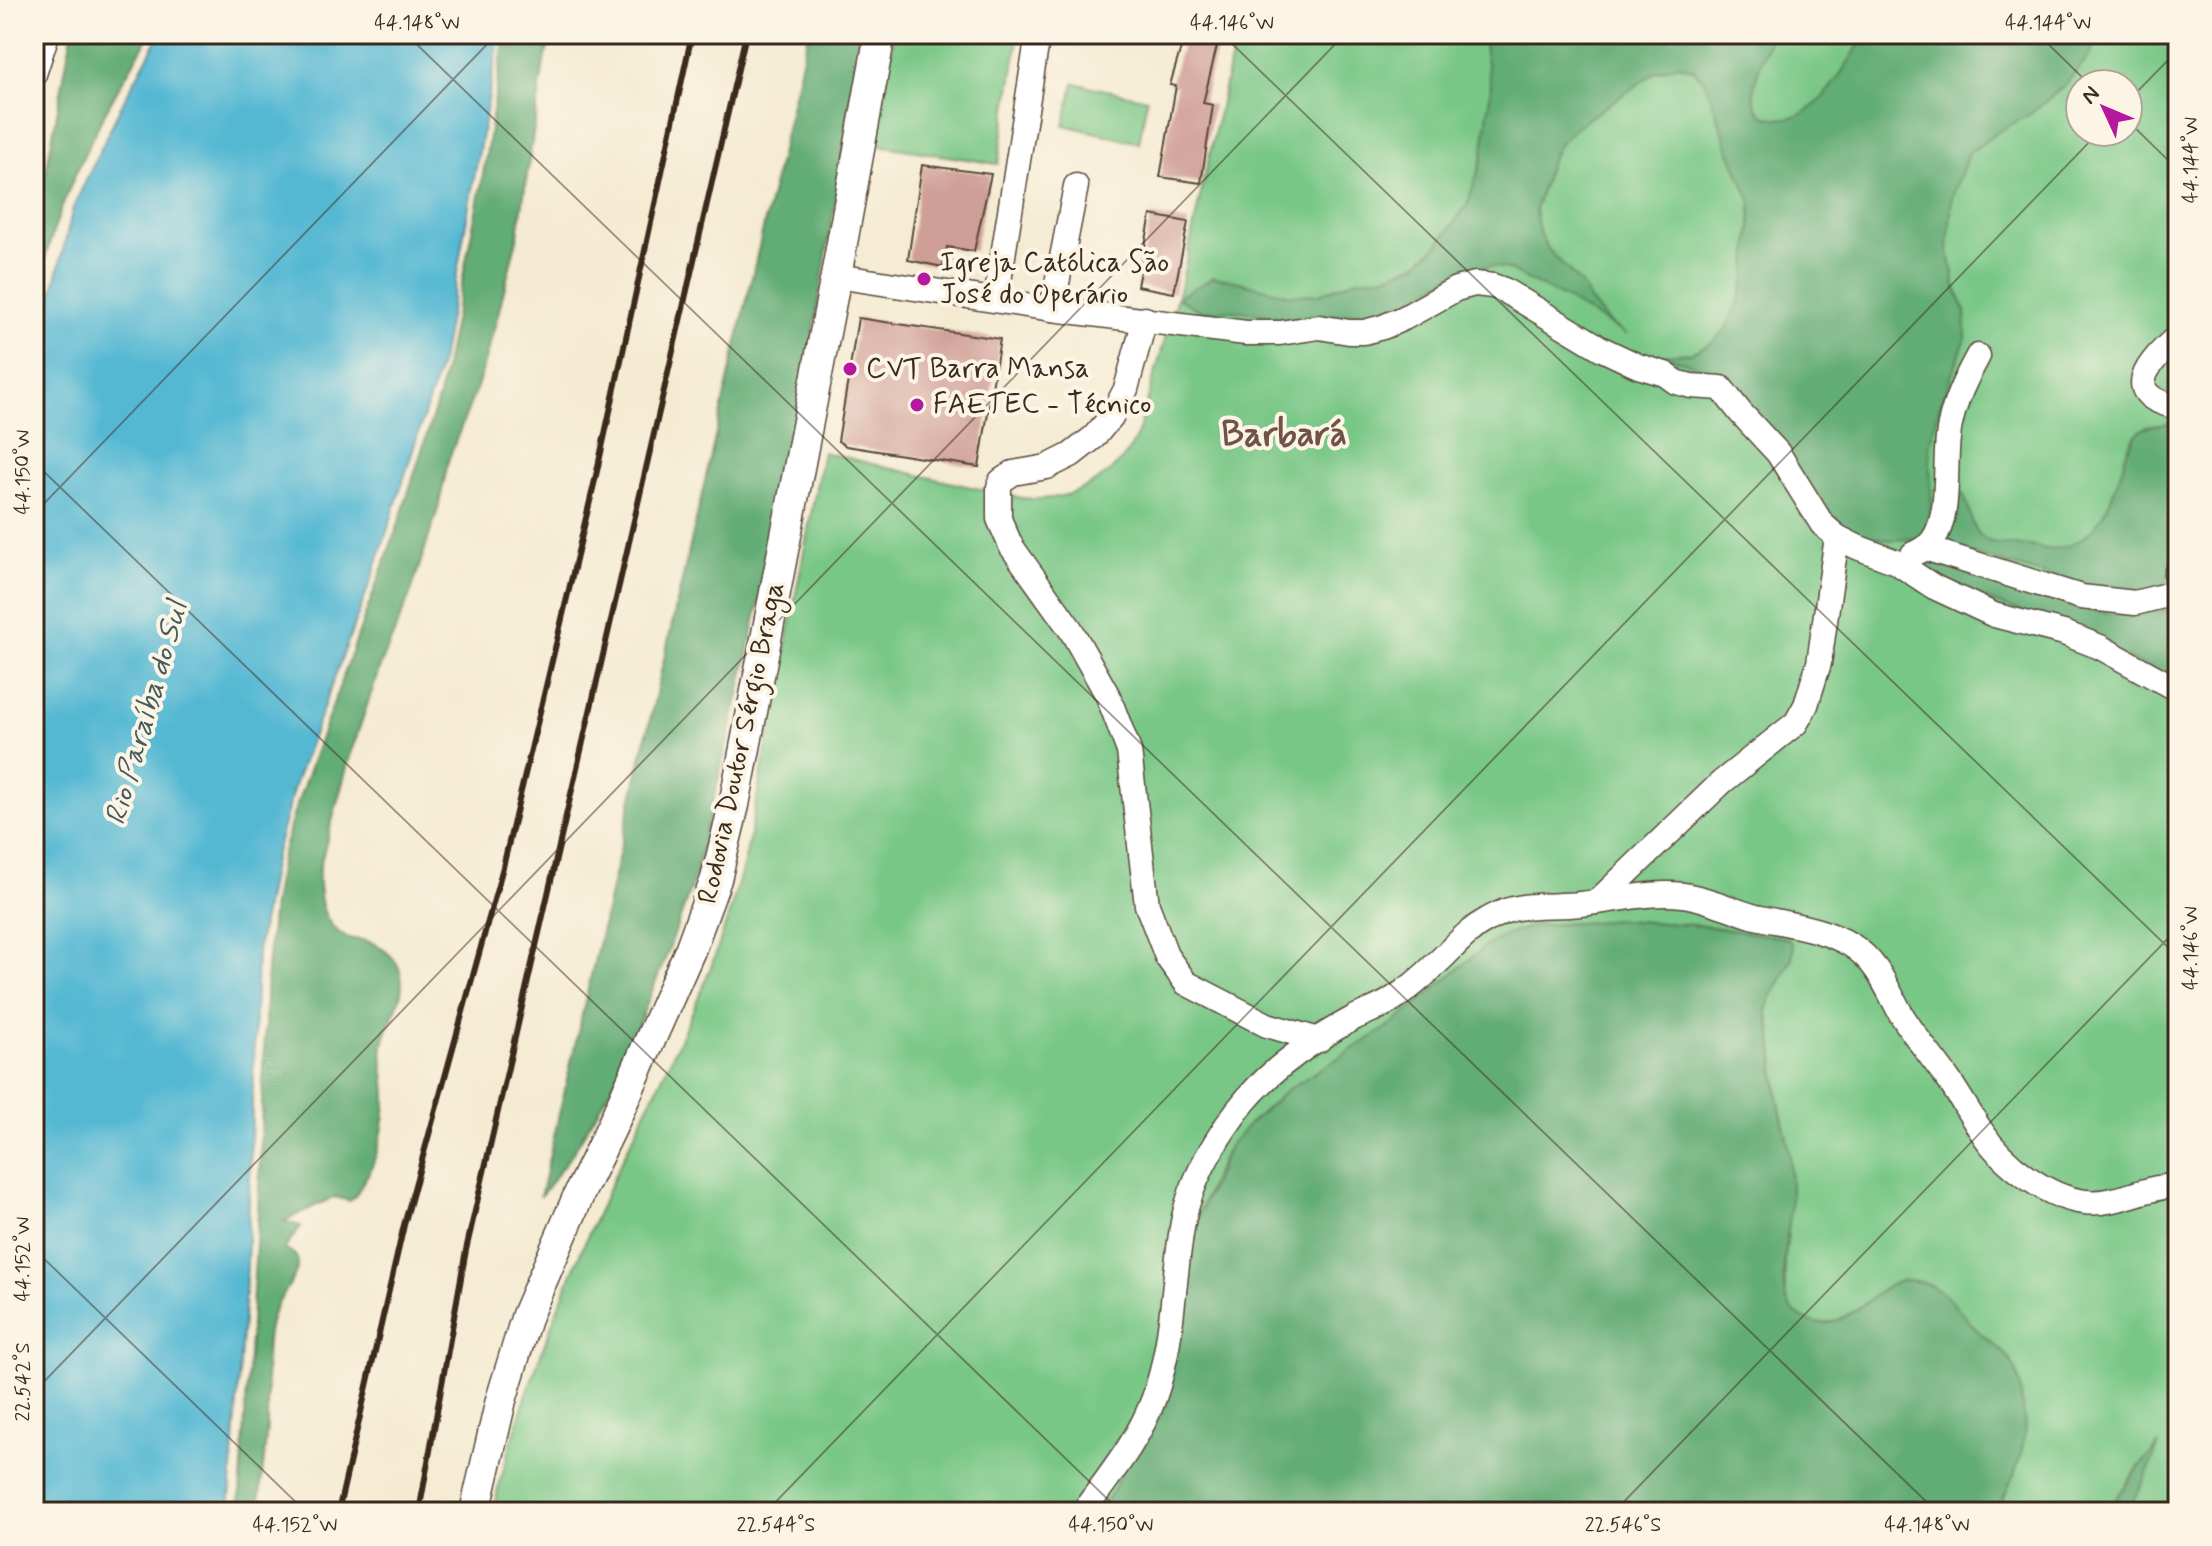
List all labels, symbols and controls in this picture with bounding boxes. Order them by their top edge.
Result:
text: 44.148°W [374,10,460,37]
text: 44.146°W [1190,10,1274,37]
text: 44.144°W [2005,10,2091,37]
north arrow [2064,68,2144,148]
text: N [2076,80,2106,110]
text: 44.144°W [2178,117,2205,203]
place label: Igreja Católica São José do Operário [940,245,1169,314]
marker: Igreja Católica São José do Operário [915,270,933,288]
place label: CVT Barra Mansa [866,351,1089,388]
marker: CVT Barra Mansa [841,360,859,378]
place label: FAETEC - Técnico [933,387,1152,424]
marker: FAETEC - Técnico [908,396,926,414]
district label: Barbará [1221,412,1347,459]
text: 44.150°W [10,430,37,515]
street label: Rodovia Doutor Sérgio Braga [690,579,797,908]
water label: Rio Paraíba do Sul [96,595,198,829]
text: 44.146°W [2178,906,2205,990]
text: 44.152°W [10,1217,37,1301]
text: 22.542°S [10,1343,37,1421]
text: 44.152°W [253,1512,337,1539]
text: 22.544°S [737,1512,815,1539]
text: 44.150°W [1069,1512,1154,1539]
text: 22.546°S [1585,1512,1661,1539]
text: 44.148°W [1884,1512,1970,1539]

